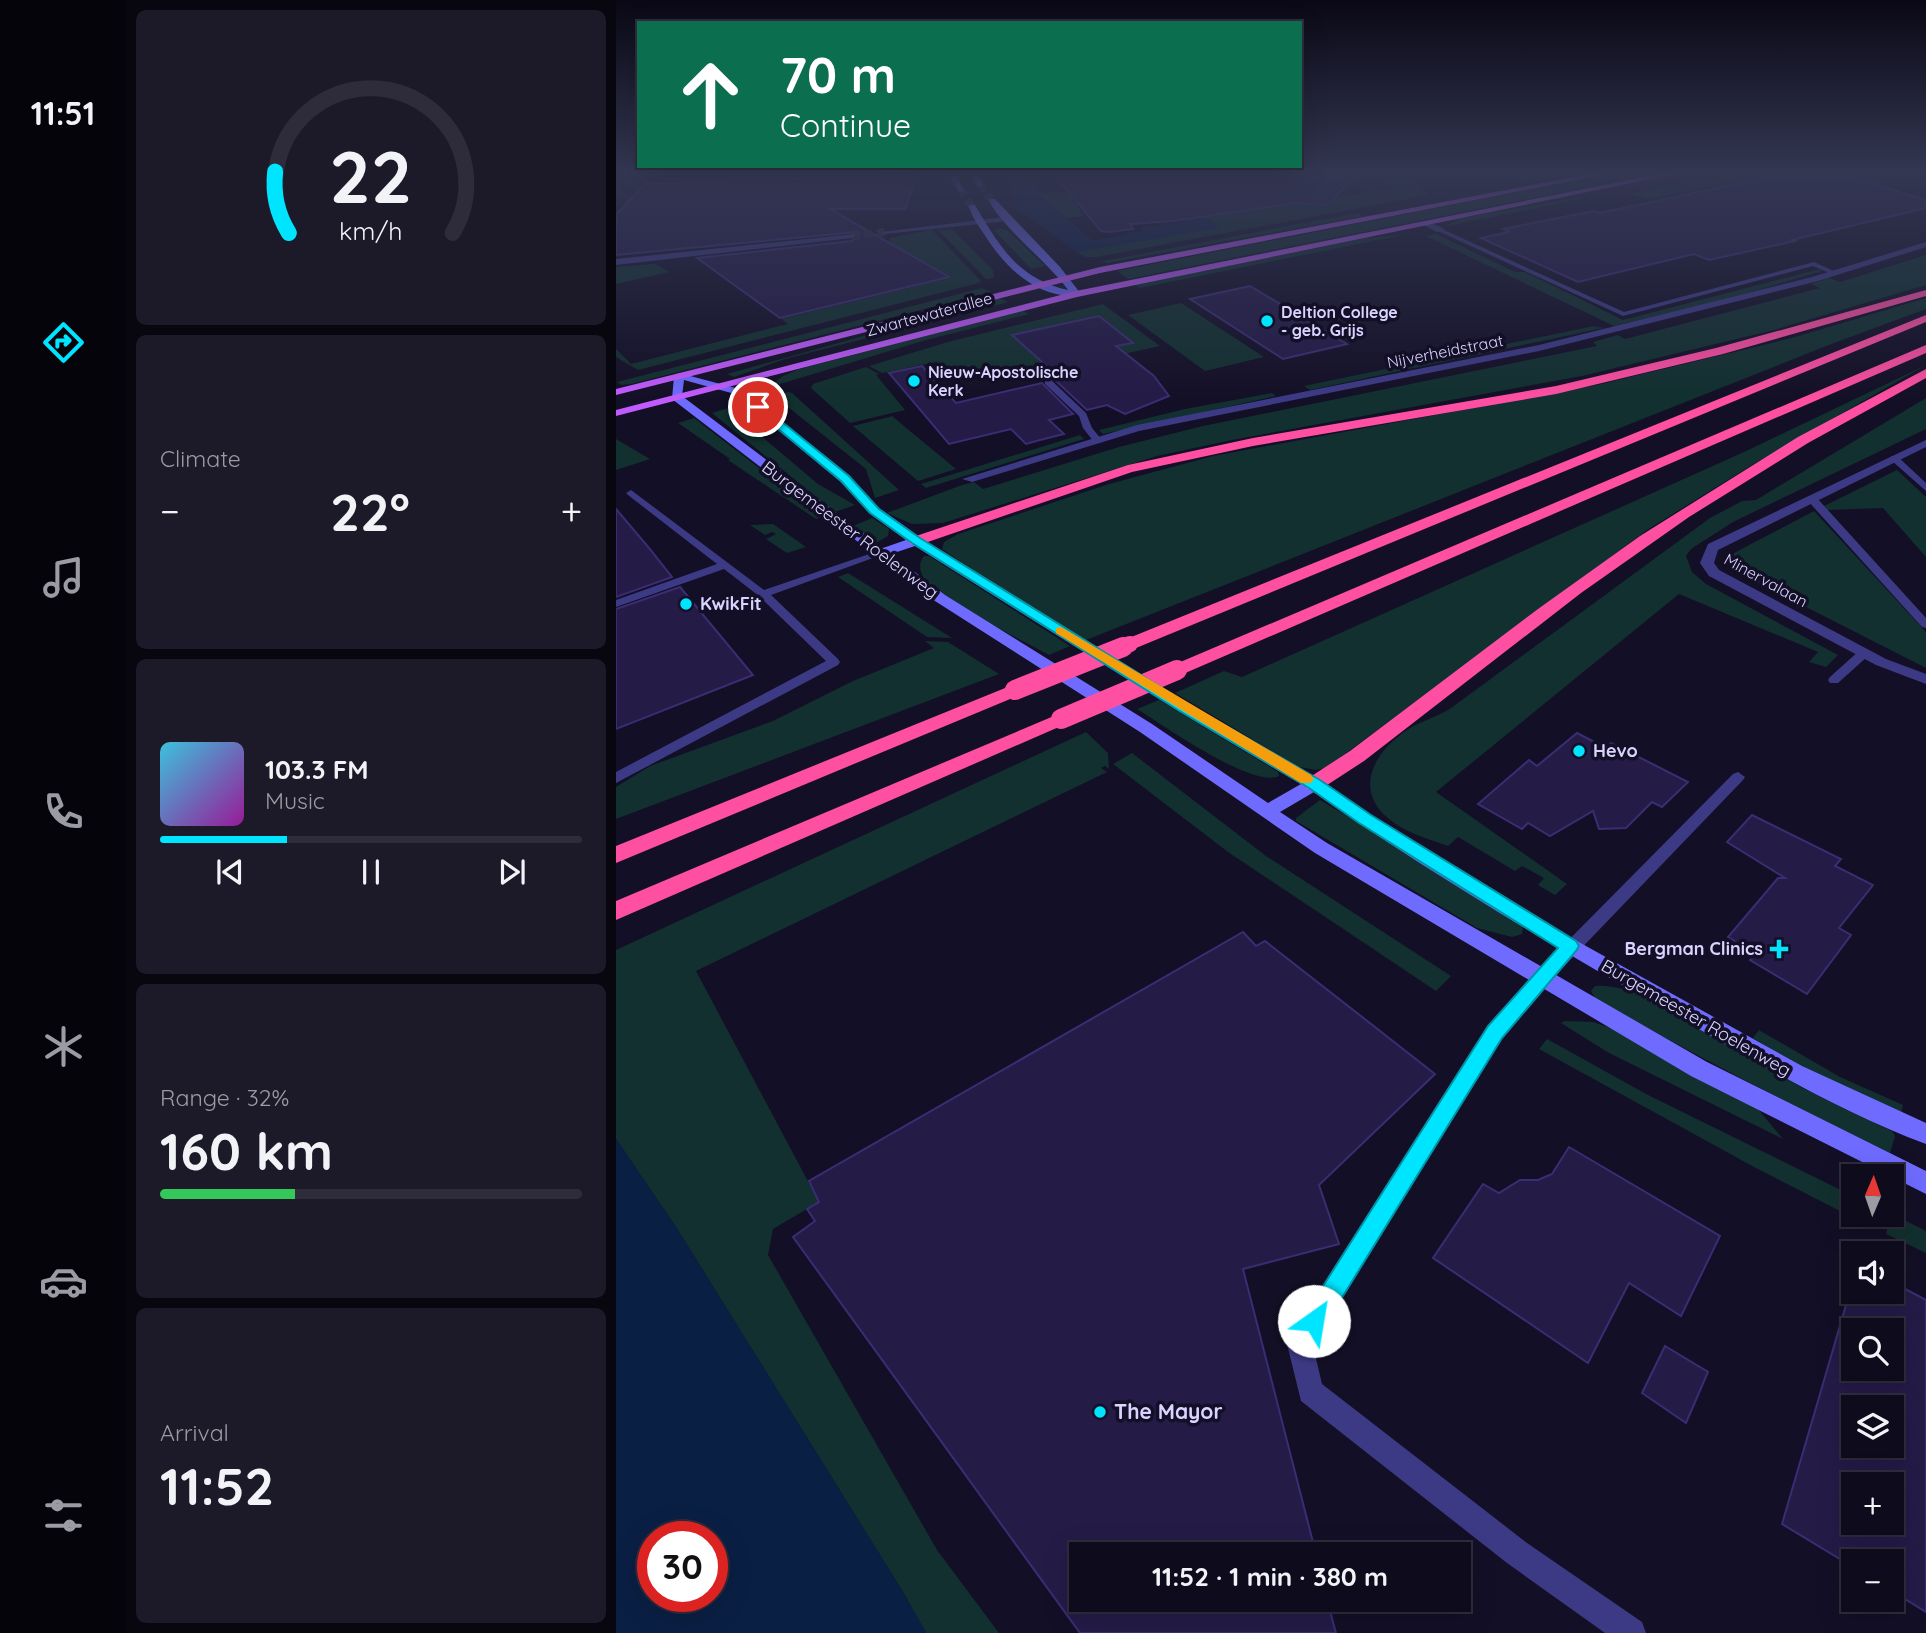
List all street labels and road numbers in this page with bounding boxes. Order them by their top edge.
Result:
street label: Zwartewaterallee [864,288,994,340]
street label: Nijverheidstraat [1385,330,1505,372]
street label: Burgemeester Roelenweg [757,456,943,604]
street label: Minervalaan [1721,549,1811,611]
street label: Burgemeester Roelenweg [1597,954,1795,1081]

